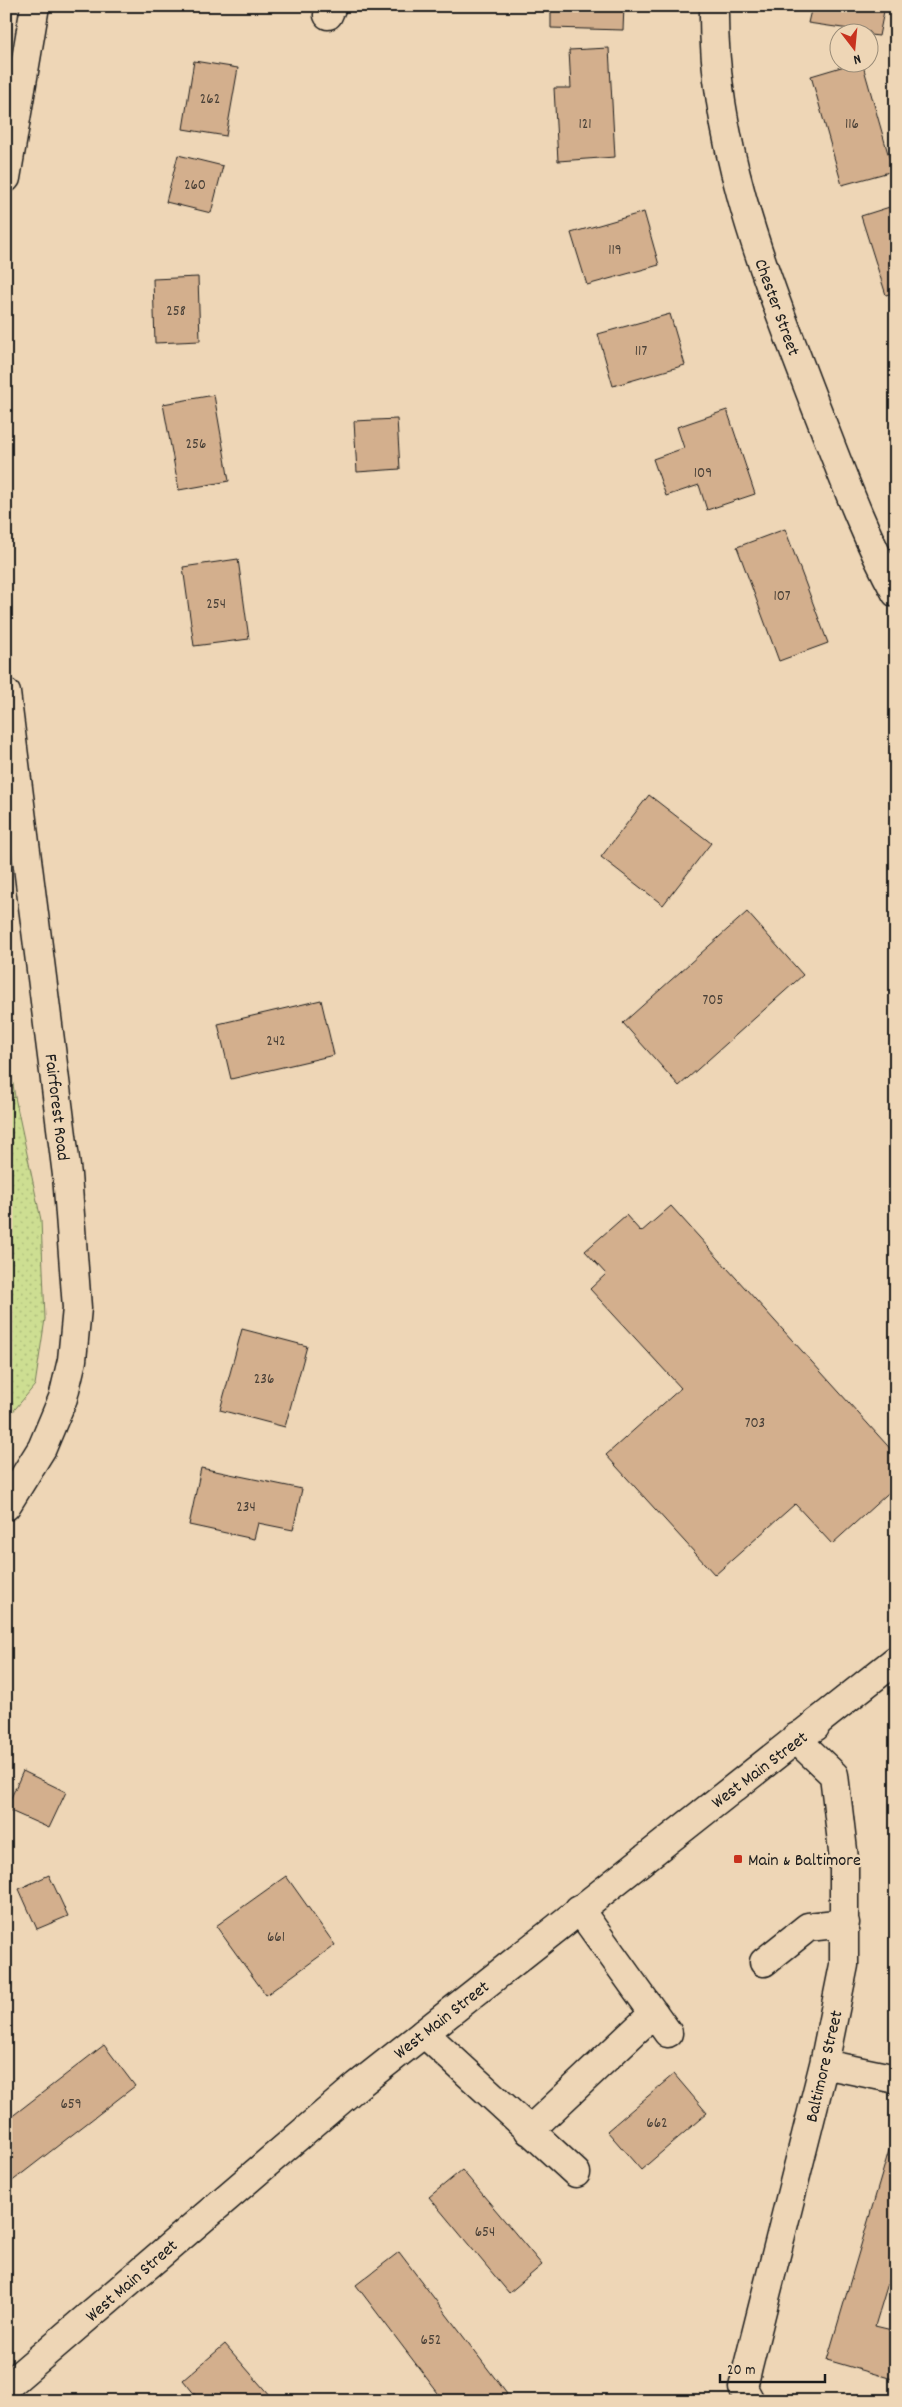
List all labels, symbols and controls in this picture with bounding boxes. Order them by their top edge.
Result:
north arrow [830,22,880,72]
text: N [851,48,863,69]
house number: 262 [200,89,220,111]
house number: 121 [578,114,592,136]
house number: 116 [845,114,859,136]
house number: 260 [184,175,206,197]
house number: 119 [608,240,622,262]
street label: Chester Street [747,256,805,360]
house number: 258 [166,301,186,323]
house number: 117 [635,341,647,363]
house number: 256 [186,434,206,456]
house number: 109 [694,463,712,485]
house number: 107 [773,586,791,608]
house number: 254 [206,594,226,616]
house number: 705 [703,990,723,1012]
house number: 242 [266,1031,286,1053]
street label: Fairforest Road [37,1052,74,1162]
house number: 236 [254,1369,274,1391]
house number: 703 [745,1413,765,1435]
house number: 234 [236,1497,256,1519]
street label: West Main Street [707,1726,814,1816]
place label: Main & Baltimore [748,1849,861,1874]
marker: Main & Baltimore [732,1853,744,1865]
house number: 661 [267,1927,285,1949]
street label: West Main Street [390,1975,496,2066]
street label: Baltimore Street [800,2008,851,2125]
house number: 659 [60,2094,82,2116]
house number: 662 [646,2113,668,2135]
house number: 654 [475,2222,495,2244]
street label: West Main Street [81,2234,185,2329]
house number: 652 [421,2330,441,2352]
scale bar [720,2352,824,2384]
text: 20 m [727,2360,755,2382]

